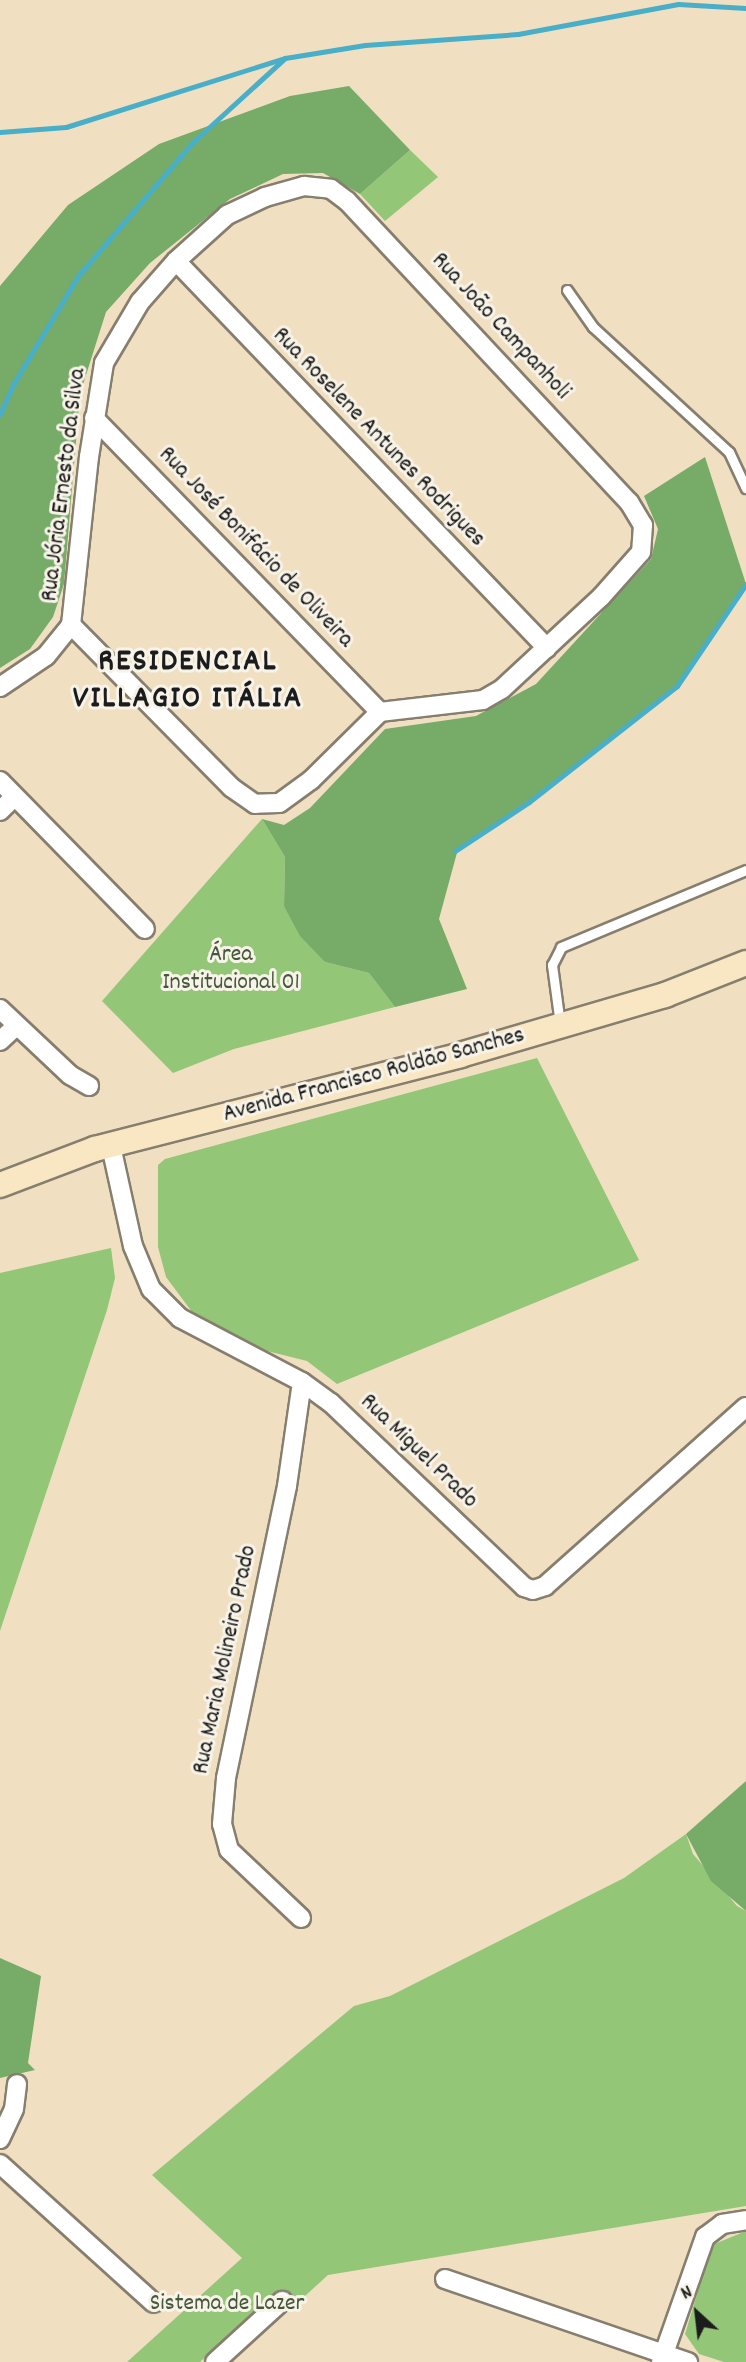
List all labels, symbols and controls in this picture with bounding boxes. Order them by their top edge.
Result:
street label: Rua João Campanholi [424,247,576,407]
street label: Rua Roselene Antunes Rodrigues [265,322,491,554]
street label: Rua Jória Ernesto da Silva [36,367,94,603]
street label: Rua José Bonifácio de Oliveira [151,441,359,655]
district label: RESIDENCIAL VILLAGIO ITÁLIA [75,645,301,720]
park label: Área Institucional 01 [162,942,300,998]
street label: Avenida Francisco Roldão Sanches [220,1022,528,1130]
street label: Rua Miguel Prado [353,1389,483,1515]
street label: Rua Maria Molineiro Prado [188,1543,264,1777]
north arrow [662,2278,732,2348]
text: N [677,2280,698,2308]
park label: Sistema de Lazer [150,2291,304,2319]

